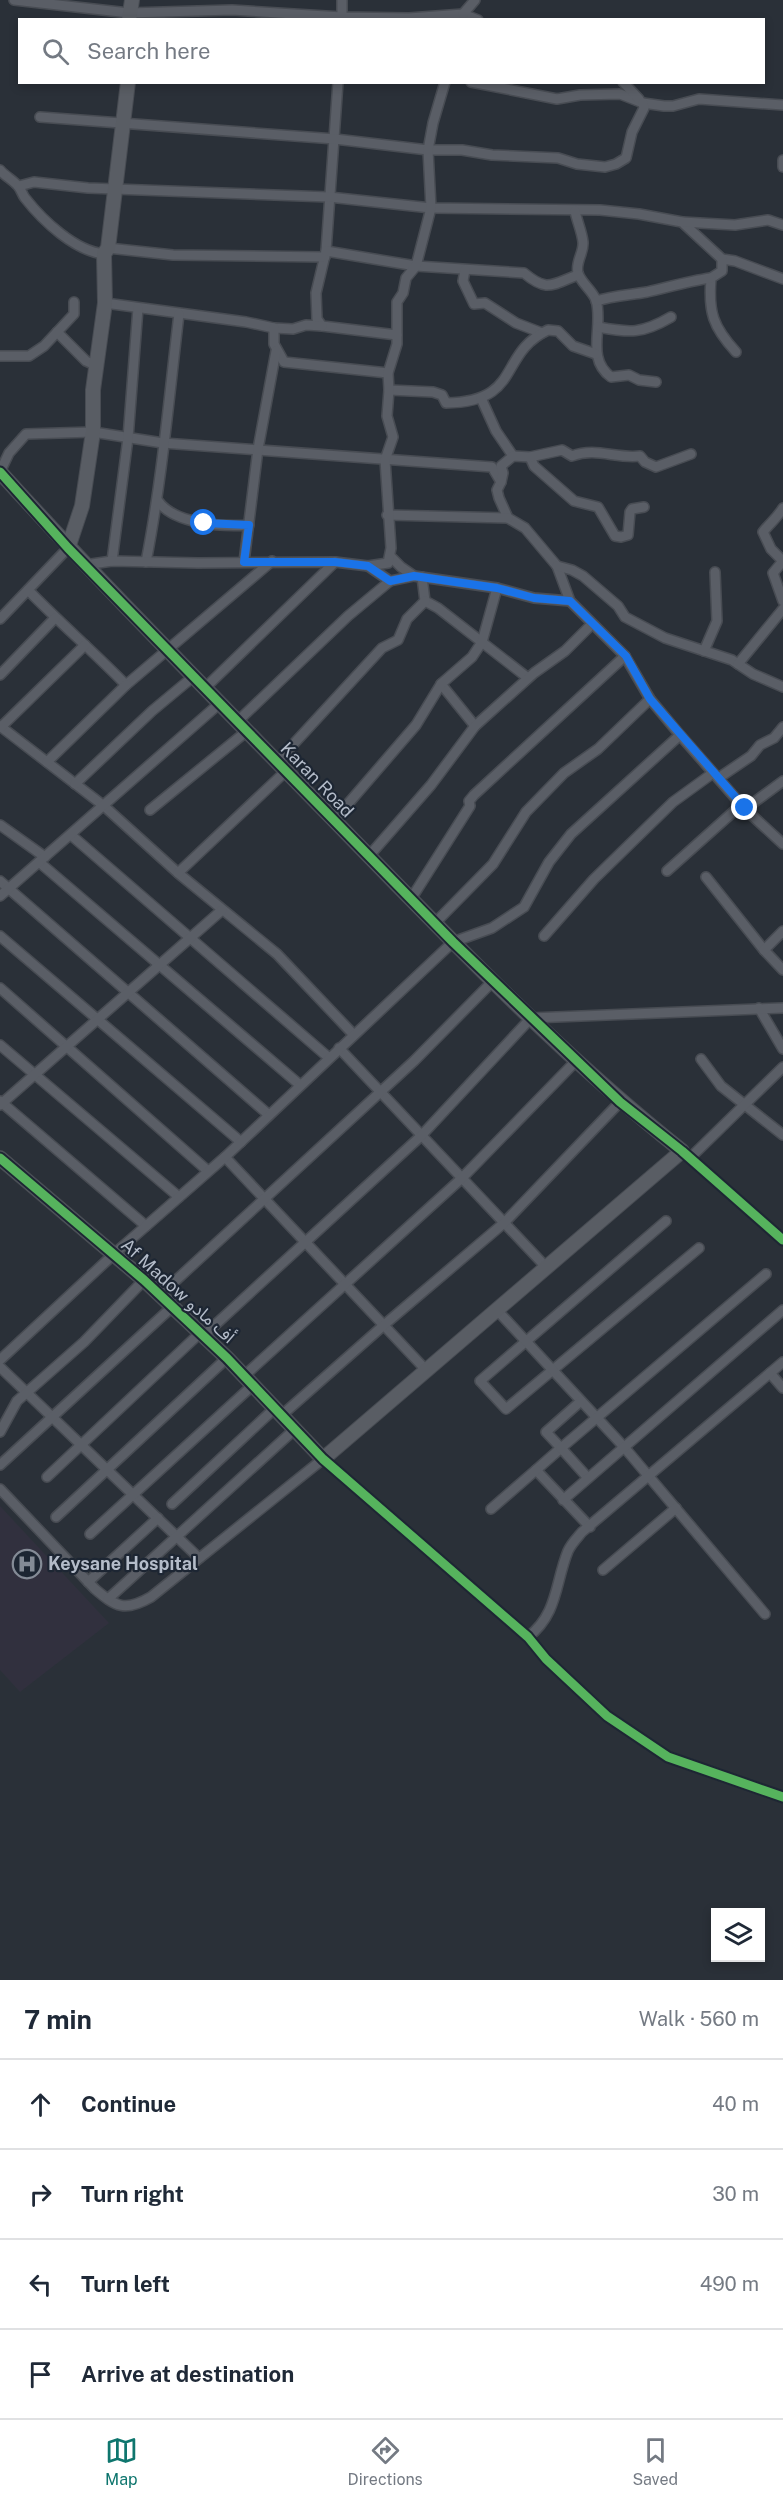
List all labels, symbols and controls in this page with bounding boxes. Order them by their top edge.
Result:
search box [18,18,765,84]
icon: search [39,35,72,68]
text: Search here [87,38,211,64]
route start [190,509,216,535]
street label: Karan Road [276,738,358,822]
route end [731,794,757,820]
street label: Af Madow أف مادو [117,1234,240,1347]
hospital icon: Keysane Hospital [11,1548,43,1580]
place label: Keysane Hospital [48,1553,198,1574]
map controls [711,1908,765,1962]
button: layers [711,1908,765,1962]
text: 7 min [24,2004,92,2035]
text: Walk · 560 m [639,2007,759,2031]
icon: ahead [24,2088,57,2121]
text: Continue [81,2091,176,2117]
text: 40 m [712,2092,759,2116]
icon: right [24,2178,57,2211]
text: Turn right [81,2181,184,2207]
text: 30 m [712,2182,759,2206]
icon: left [24,2268,57,2301]
text: Turn left [81,2271,170,2297]
text: 490 m [700,2272,759,2296]
icon: arrive [24,2358,57,2391]
text: Arrive at destination [81,2361,294,2387]
tab: Map [105,2434,138,2489]
tab: Directions [348,2434,423,2489]
tab: Saved [632,2434,678,2489]

